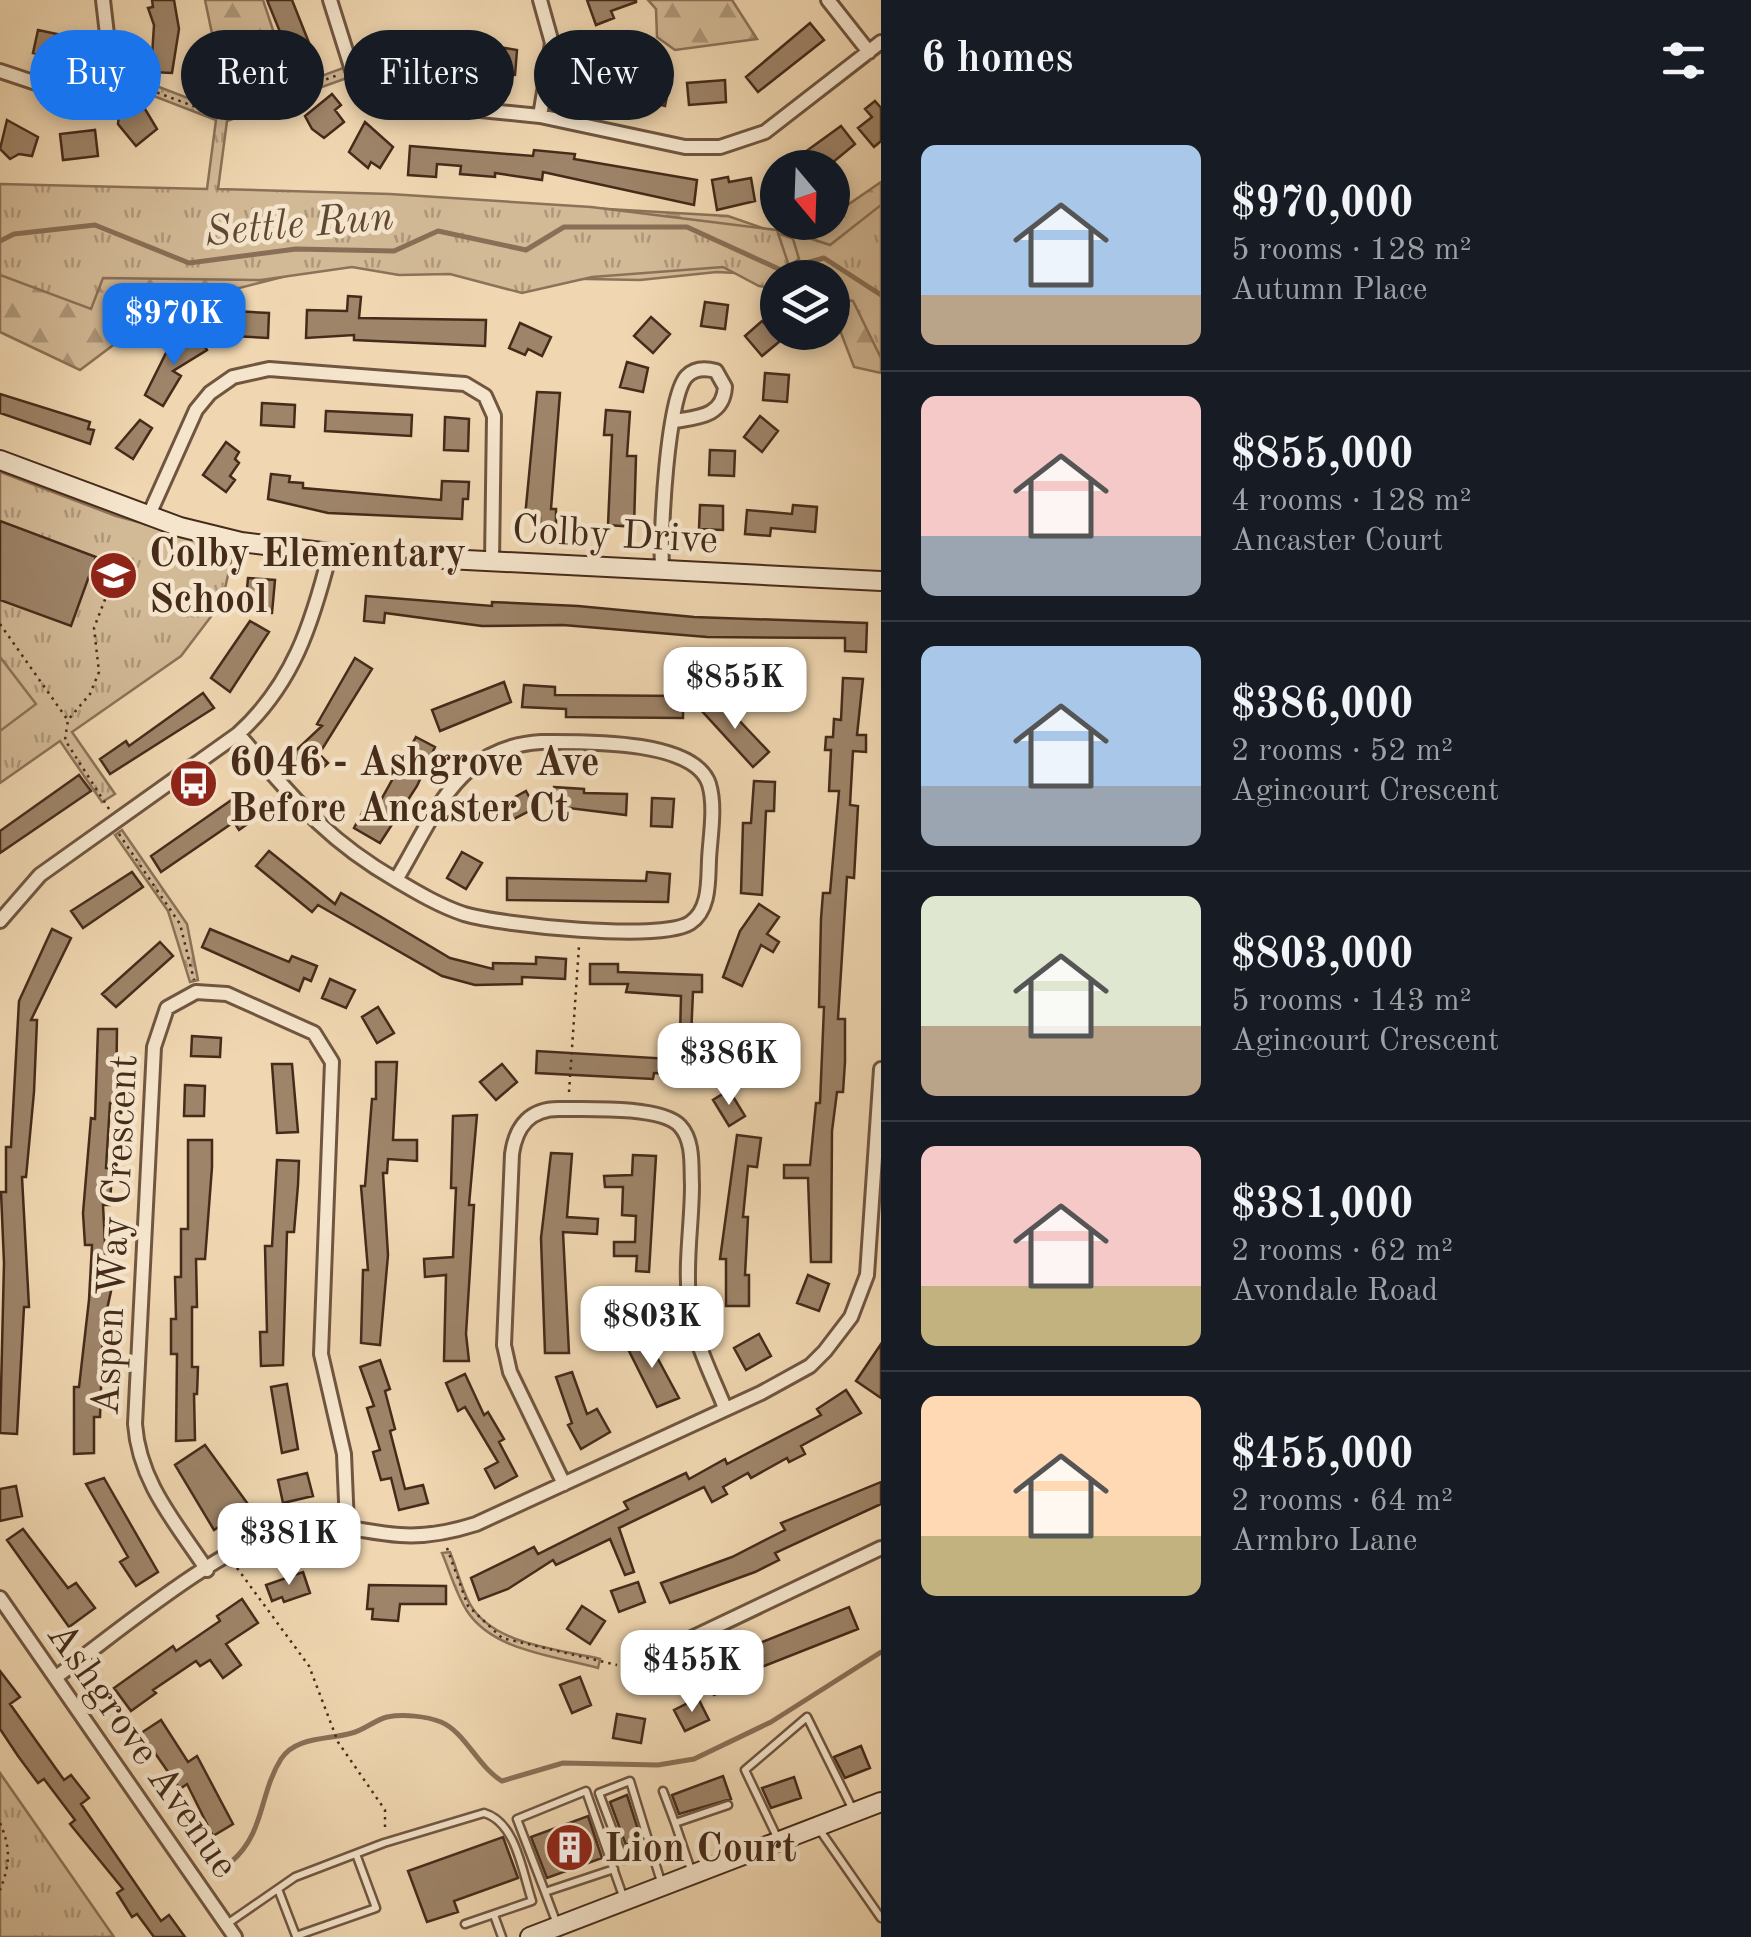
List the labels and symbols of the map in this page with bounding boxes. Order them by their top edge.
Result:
north arrow [760,150,850,240]
water label: Settle Run [203,197,396,255]
pin: $970K [104,283,244,368]
street label: Colby Drive [511,512,719,562]
place label: Colby Elementary School [149,536,466,622]
school or university icon: Colby Elementary School [88,549,140,601]
pin: $855K [665,647,805,732]
place label: 6046 - Ashgrove Ave Before Ancaster Ct [229,745,600,831]
bus stop icon: 6046 - Ashgrove Ave Before Ancaster Ct [168,758,220,810]
pin: $386K [659,1023,799,1108]
street label: Aspen Way Crescent [88,1054,146,1417]
pin: $803K [582,1286,722,1371]
pin: $381K [219,1503,359,1588]
street label: Ashgrove Avenue [38,1616,244,1886]
pin: $455K [622,1630,762,1715]
building icon: Lion Court [543,1821,595,1873]
place label: Lion Court [604,1831,797,1871]

